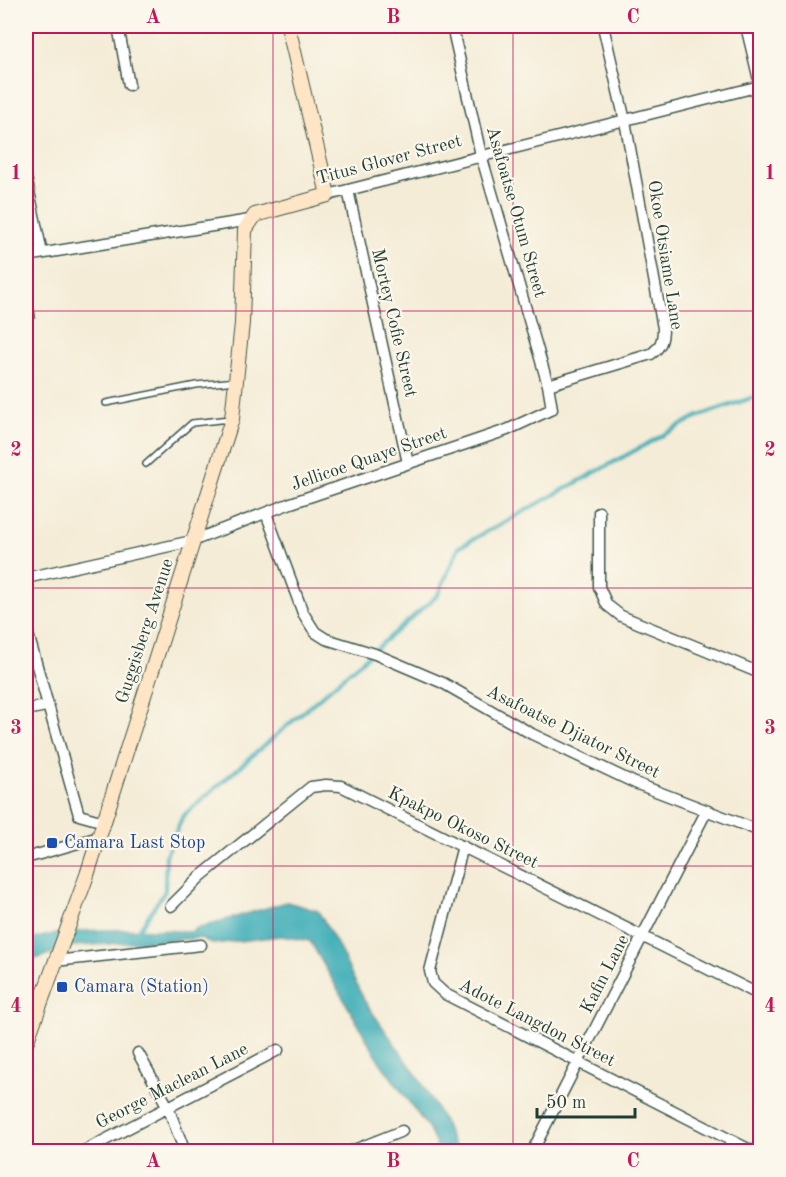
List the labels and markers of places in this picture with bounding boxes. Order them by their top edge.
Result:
place label: Camara Last Stop [64,834,205,852]
marker: Camara Last Stop [45,836,59,850]
place label: Camara (Station) [74,977,209,996]
marker: Camara (Station) [55,980,69,994]

